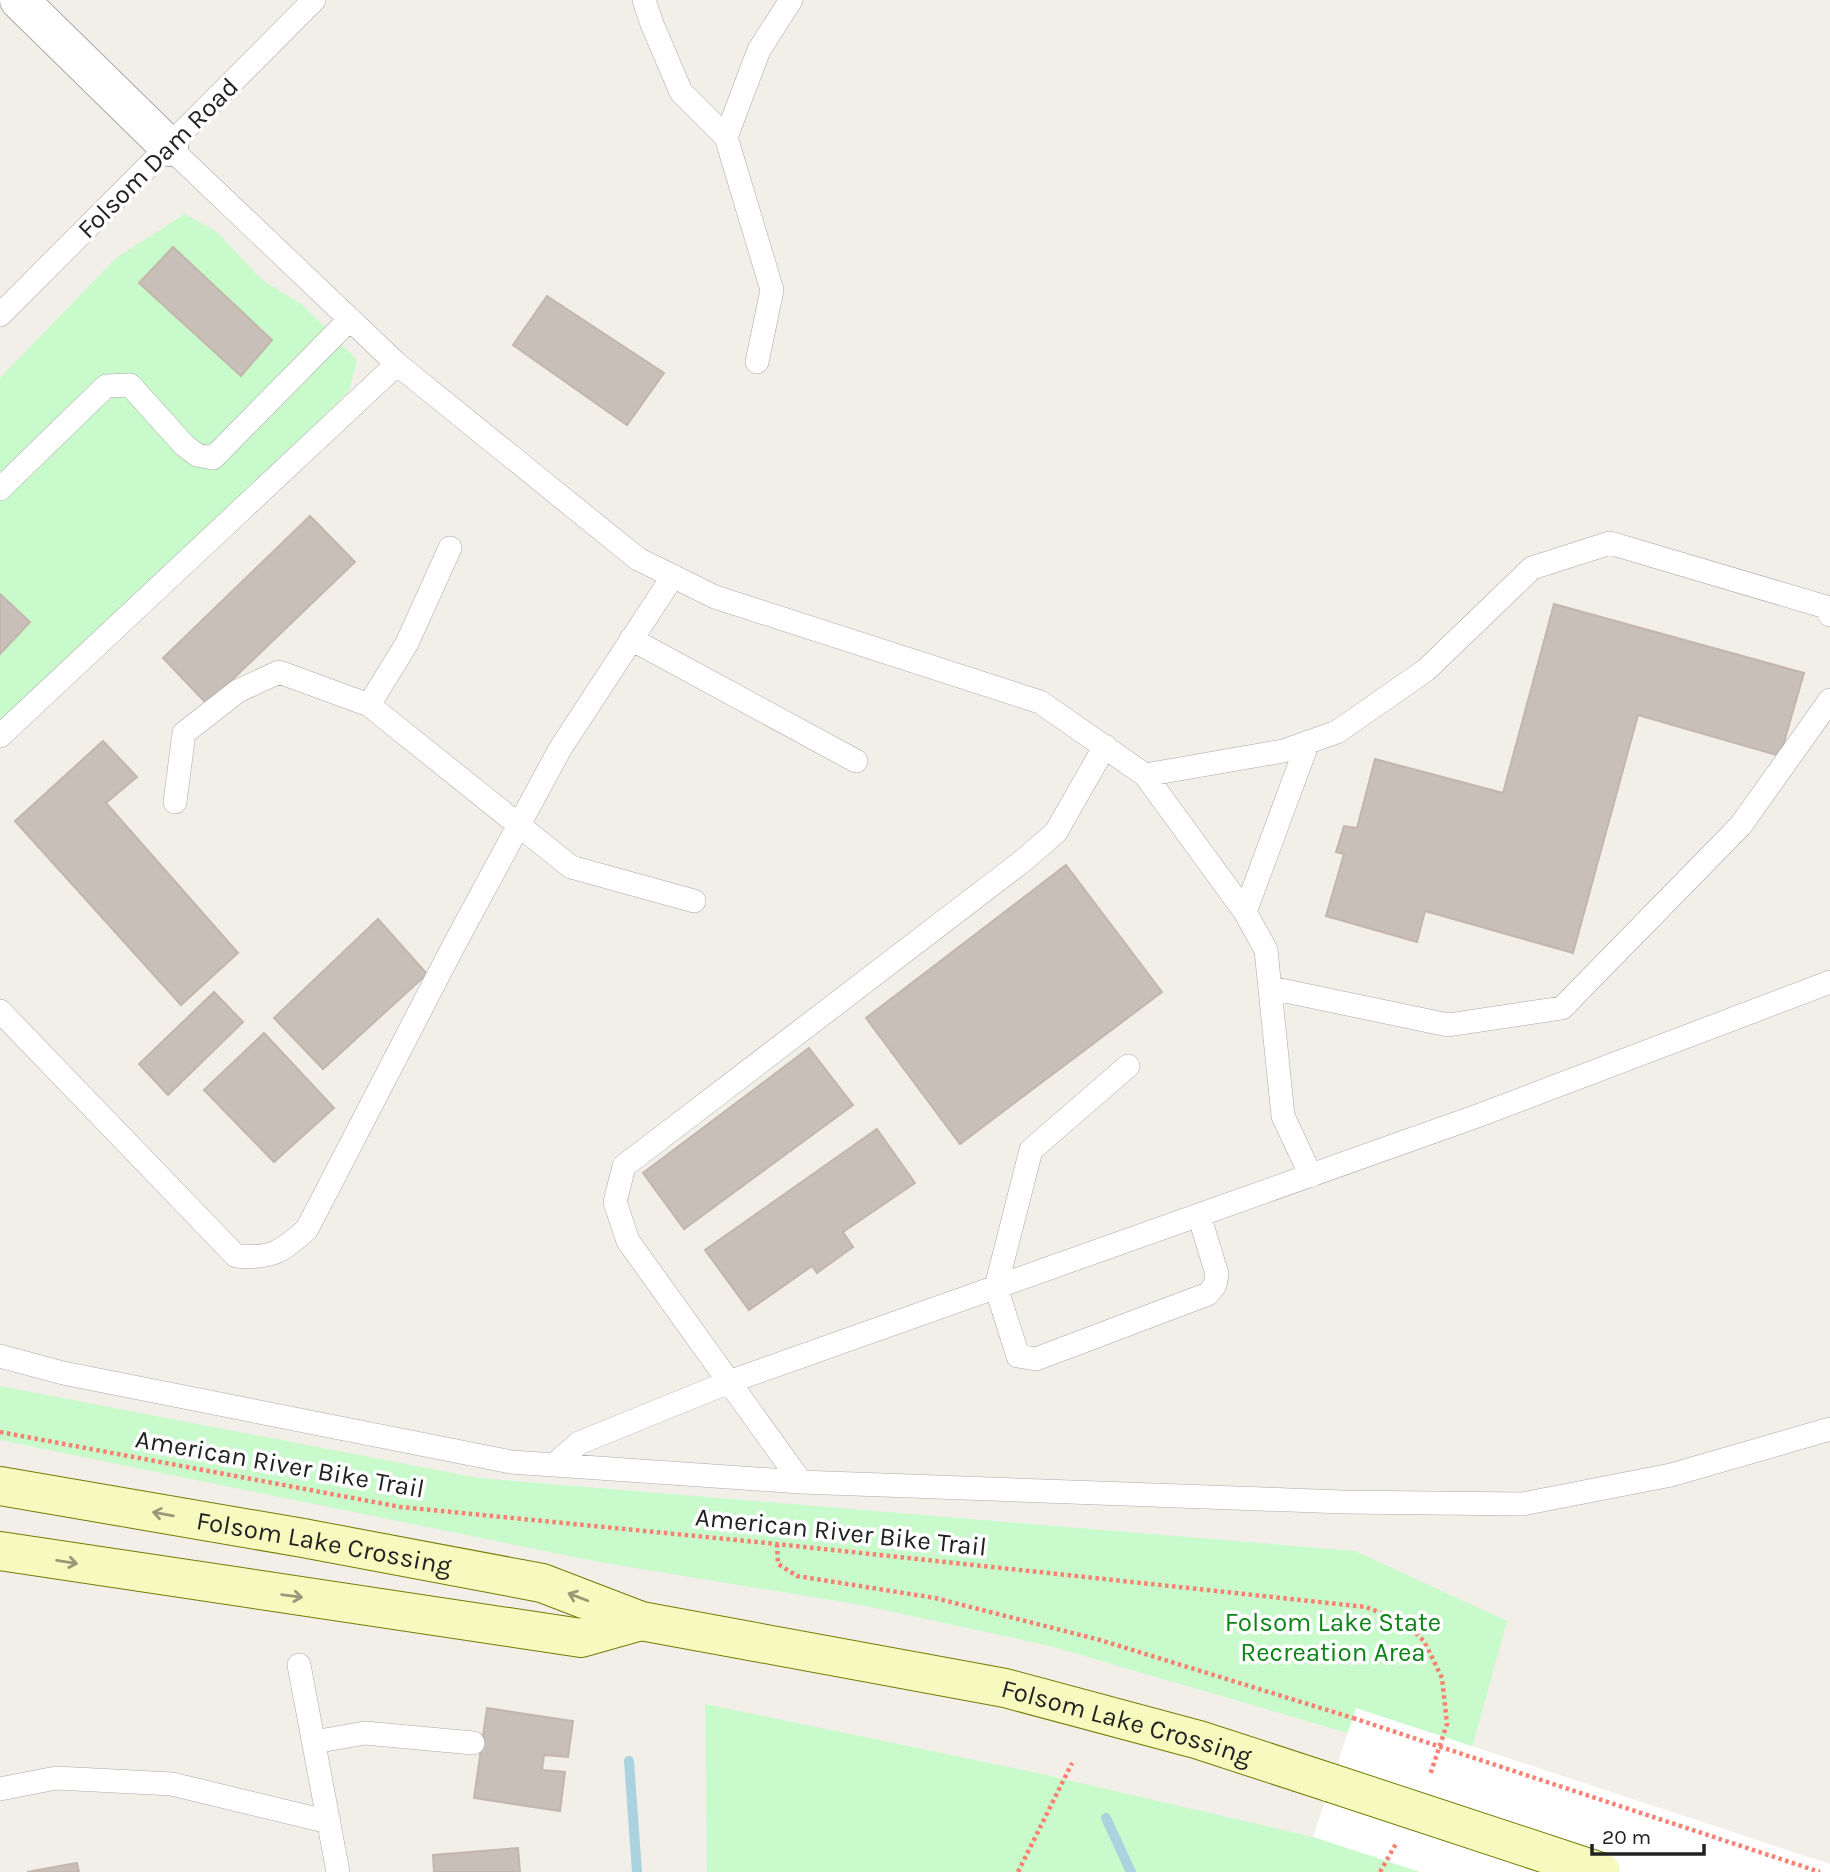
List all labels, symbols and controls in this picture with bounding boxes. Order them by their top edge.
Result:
street label: Folsom Dam Road [71,71,245,245]
street label: American River Bike Trail [133,1423,427,1505]
street label: American River Bike Trail [694,1501,988,1563]
street label: Folsom Lake Crossing [194,1505,454,1581]
one-way arrow [152,1507,175,1520]
one-way arrow [56,1556,78,1569]
one-way arrow [280,1590,303,1603]
one-way arrow [567,1590,589,1602]
park label: Folsom Lake State Recreation Area [1225,1607,1441,1668]
street label: Folsom Lake Crossing [998,1672,1256,1772]
scale bar [1592,1812,1704,1856]
text: 20 m [1602,1825,1651,1849]

